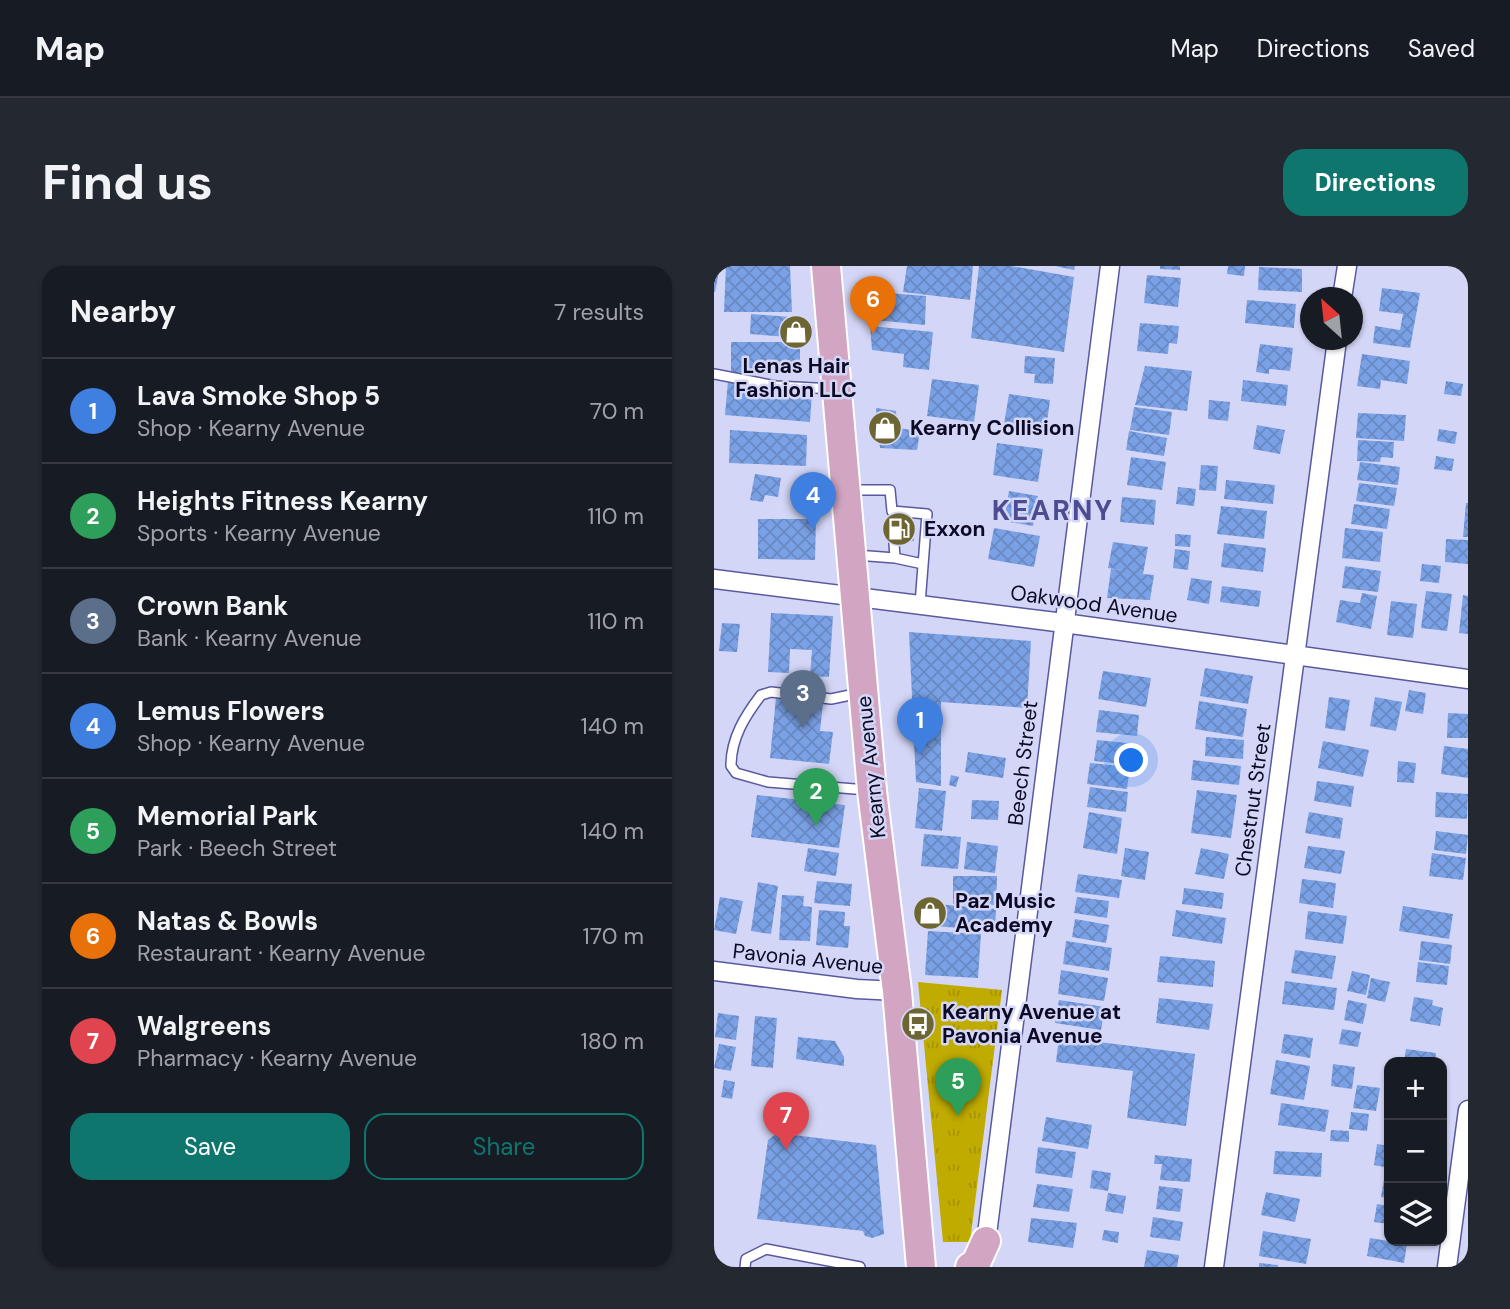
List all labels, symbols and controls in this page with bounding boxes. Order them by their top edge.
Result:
text: Map [35,27,105,70]
text: Map [1171,33,1219,64]
text: Directions [1257,33,1370,64]
text: Saved [1408,33,1475,64]
button: Directions [1283,149,1468,216]
text: Find us [42,150,213,214]
pin: 6 [850,276,896,334]
north arrow [1300,287,1363,350]
text: Nearby [70,292,176,331]
text: 7 results [554,297,644,327]
shop icon: Lenas Hair Fashion LLC [777,313,815,351]
place label: Lenas Hair Fashion LLC [735,352,857,404]
text: Lava Smoke Shop 5 [137,379,380,413]
text: 1 [89,396,97,426]
text: 70 m [590,396,644,426]
shop icon: Kearny Collision [866,409,904,447]
text: Shop · Kearny Avenue [137,413,365,443]
place label: Kearny Collision [910,414,1075,442]
pin: 4 [790,472,836,530]
text: Heights Fitness Kearny [137,484,428,518]
district label: KEARNY [992,492,1114,529]
text: 2 [86,501,100,531]
text: 110 m [587,501,644,531]
fuel station icon: Exxon [880,510,918,548]
place label: Exxon [924,515,985,543]
text: Sports · Kearny Avenue [137,518,381,548]
street label: Oakwood Avenue [1008,578,1180,630]
text: Crown Bank [137,589,288,623]
text: 3 [86,606,100,636]
text: 110 m [587,606,644,636]
text: Bank · Kearny Avenue [137,623,362,653]
pin: 3 [780,670,826,728]
text: Lemus Flowers [137,694,325,728]
street label: Kearny Avenue [850,694,892,840]
pin: 1 [897,697,943,755]
street label: Beech Street [1001,699,1045,827]
text: 4 [86,711,100,741]
text: 140 m [581,711,644,741]
street label: Chestnut Street [1228,721,1278,879]
text: Shop · Kearny Avenue [137,728,365,758]
your location [1114,743,1148,777]
pin: 2 [793,768,839,826]
text: Memorial Park [137,799,318,833]
text: 5 [86,816,100,846]
text: 140 m [581,816,644,846]
text: Park · Beech Street [137,833,337,863]
place label: Paz Music Academy [955,887,1056,939]
shop icon: Paz Music Academy [911,894,949,932]
text: Natas & Bowls [137,904,318,938]
text: 6 [86,921,100,951]
text: 170 m [583,921,644,951]
street label: Pavonia Avenue [731,937,885,981]
text: Restaurant · Kearny Avenue [137,938,426,968]
place label: Kearny Avenue at Pavonia Avenue [942,998,1121,1050]
bus stop icon: Kearny Avenue at Pavonia Avenue [899,1005,937,1043]
text: Walgreens [137,1009,271,1043]
text: 7 [87,1026,99,1056]
text: 180 m [580,1026,644,1056]
text: Pharmacy · Kearny Avenue [137,1043,417,1073]
map controls [1384,1057,1447,1246]
button: + [1384,1057,1447,1120]
pin: 5 [935,1058,981,1116]
pin: 7 [763,1092,809,1150]
button: Save [70,1113,350,1180]
button: Share [364,1113,644,1180]
button: − [1384,1120,1447,1183]
button: layers [1384,1183,1447,1246]

